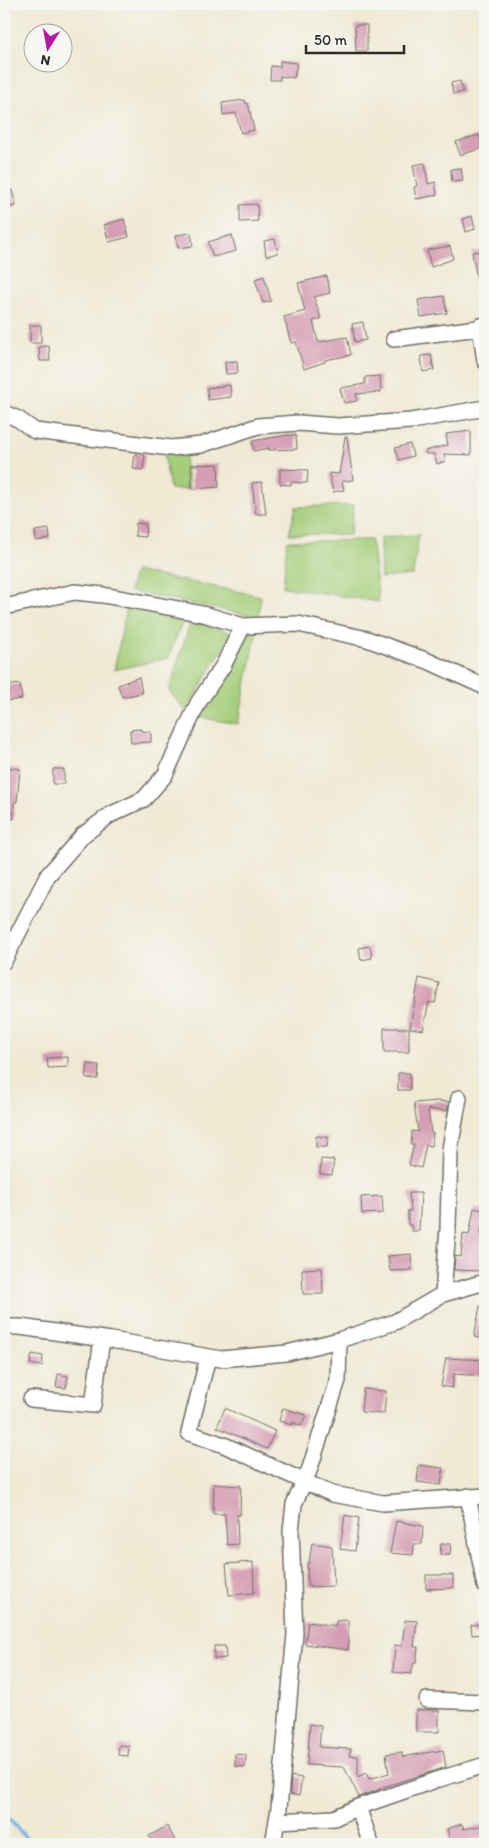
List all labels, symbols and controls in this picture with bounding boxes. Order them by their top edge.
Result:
north arrow [22,22,72,72]
scale bar [306,22,404,54]
text: 50 m [314,31,347,49]
text: N [39,51,52,70]

